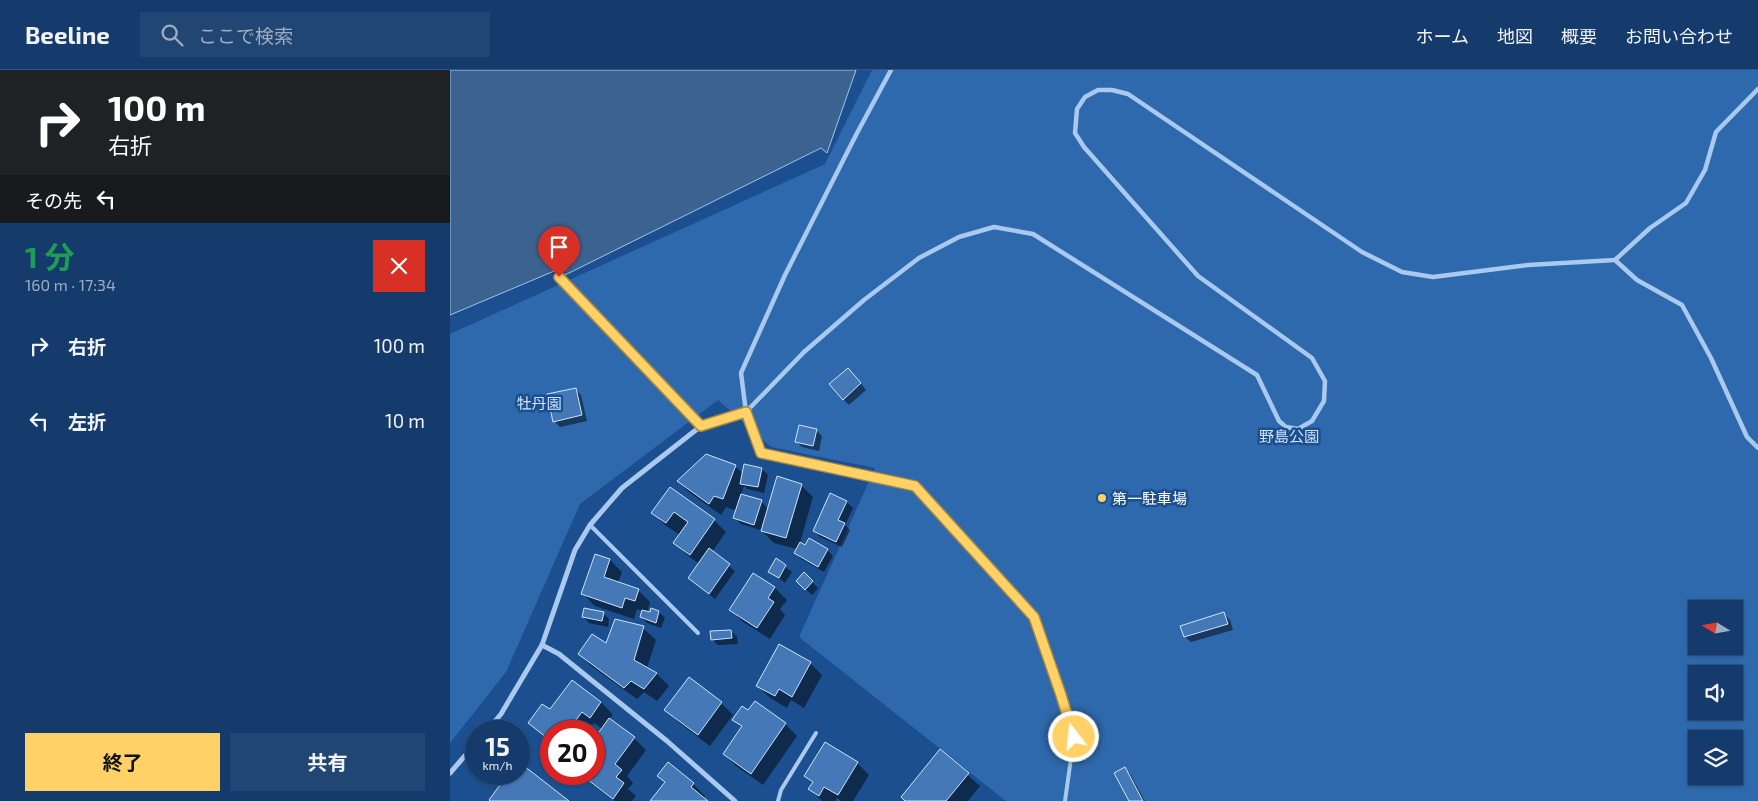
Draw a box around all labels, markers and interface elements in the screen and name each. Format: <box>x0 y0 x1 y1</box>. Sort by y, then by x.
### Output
search box <box>140 12 490 57</box>
text: Beeline <box>25 20 110 49</box>
icon: search <box>158 21 186 49</box>
text: ここで検索 <box>198 24 293 47</box>
text: ホーム <box>1416 25 1469 47</box>
text: 地図 <box>1497 25 1533 47</box>
text: 概要 <box>1561 25 1597 47</box>
text: お問い合わせ <box>1625 25 1733 47</box>
text: 100 m <box>108 86 206 128</box>
icon: right <box>25 90 90 155</box>
text: 右折 <box>108 132 152 158</box>
icon: left <box>92 185 120 213</box>
text: その先 <box>25 189 82 212</box>
pin <box>538 226 580 277</box>
icon: arrive <box>545 233 573 261</box>
text: 1 分 <box>25 238 74 274</box>
button: close <box>373 240 425 292</box>
text: 160 m · 17:34 <box>25 275 116 294</box>
icon: right <box>25 332 53 360</box>
text: 100 m <box>374 334 425 357</box>
text: 右折 <box>68 335 106 358</box>
park label: 牡丹園 <box>516 394 562 412</box>
icon: left <box>25 407 53 435</box>
text: 10 m <box>385 409 425 432</box>
text: 左折 <box>68 410 106 433</box>
park label: 野島公園 <box>1259 427 1319 445</box>
place label: 第一駐車場 <box>1112 489 1187 507</box>
marker: 第一駐車場 <box>1096 492 1108 504</box>
north arrow <box>1688 600 1742 655</box>
map controls <box>1688 600 1743 785</box>
button: sound <box>1688 665 1743 720</box>
position arrow <box>1047 710 1099 762</box>
speed limit sign: 20 <box>540 720 605 785</box>
button: layers <box>1688 730 1743 785</box>
text: 15 <box>485 731 510 761</box>
button: 終了 <box>25 733 220 791</box>
button: 共有 <box>230 733 425 791</box>
text: km/h <box>483 758 512 772</box>

